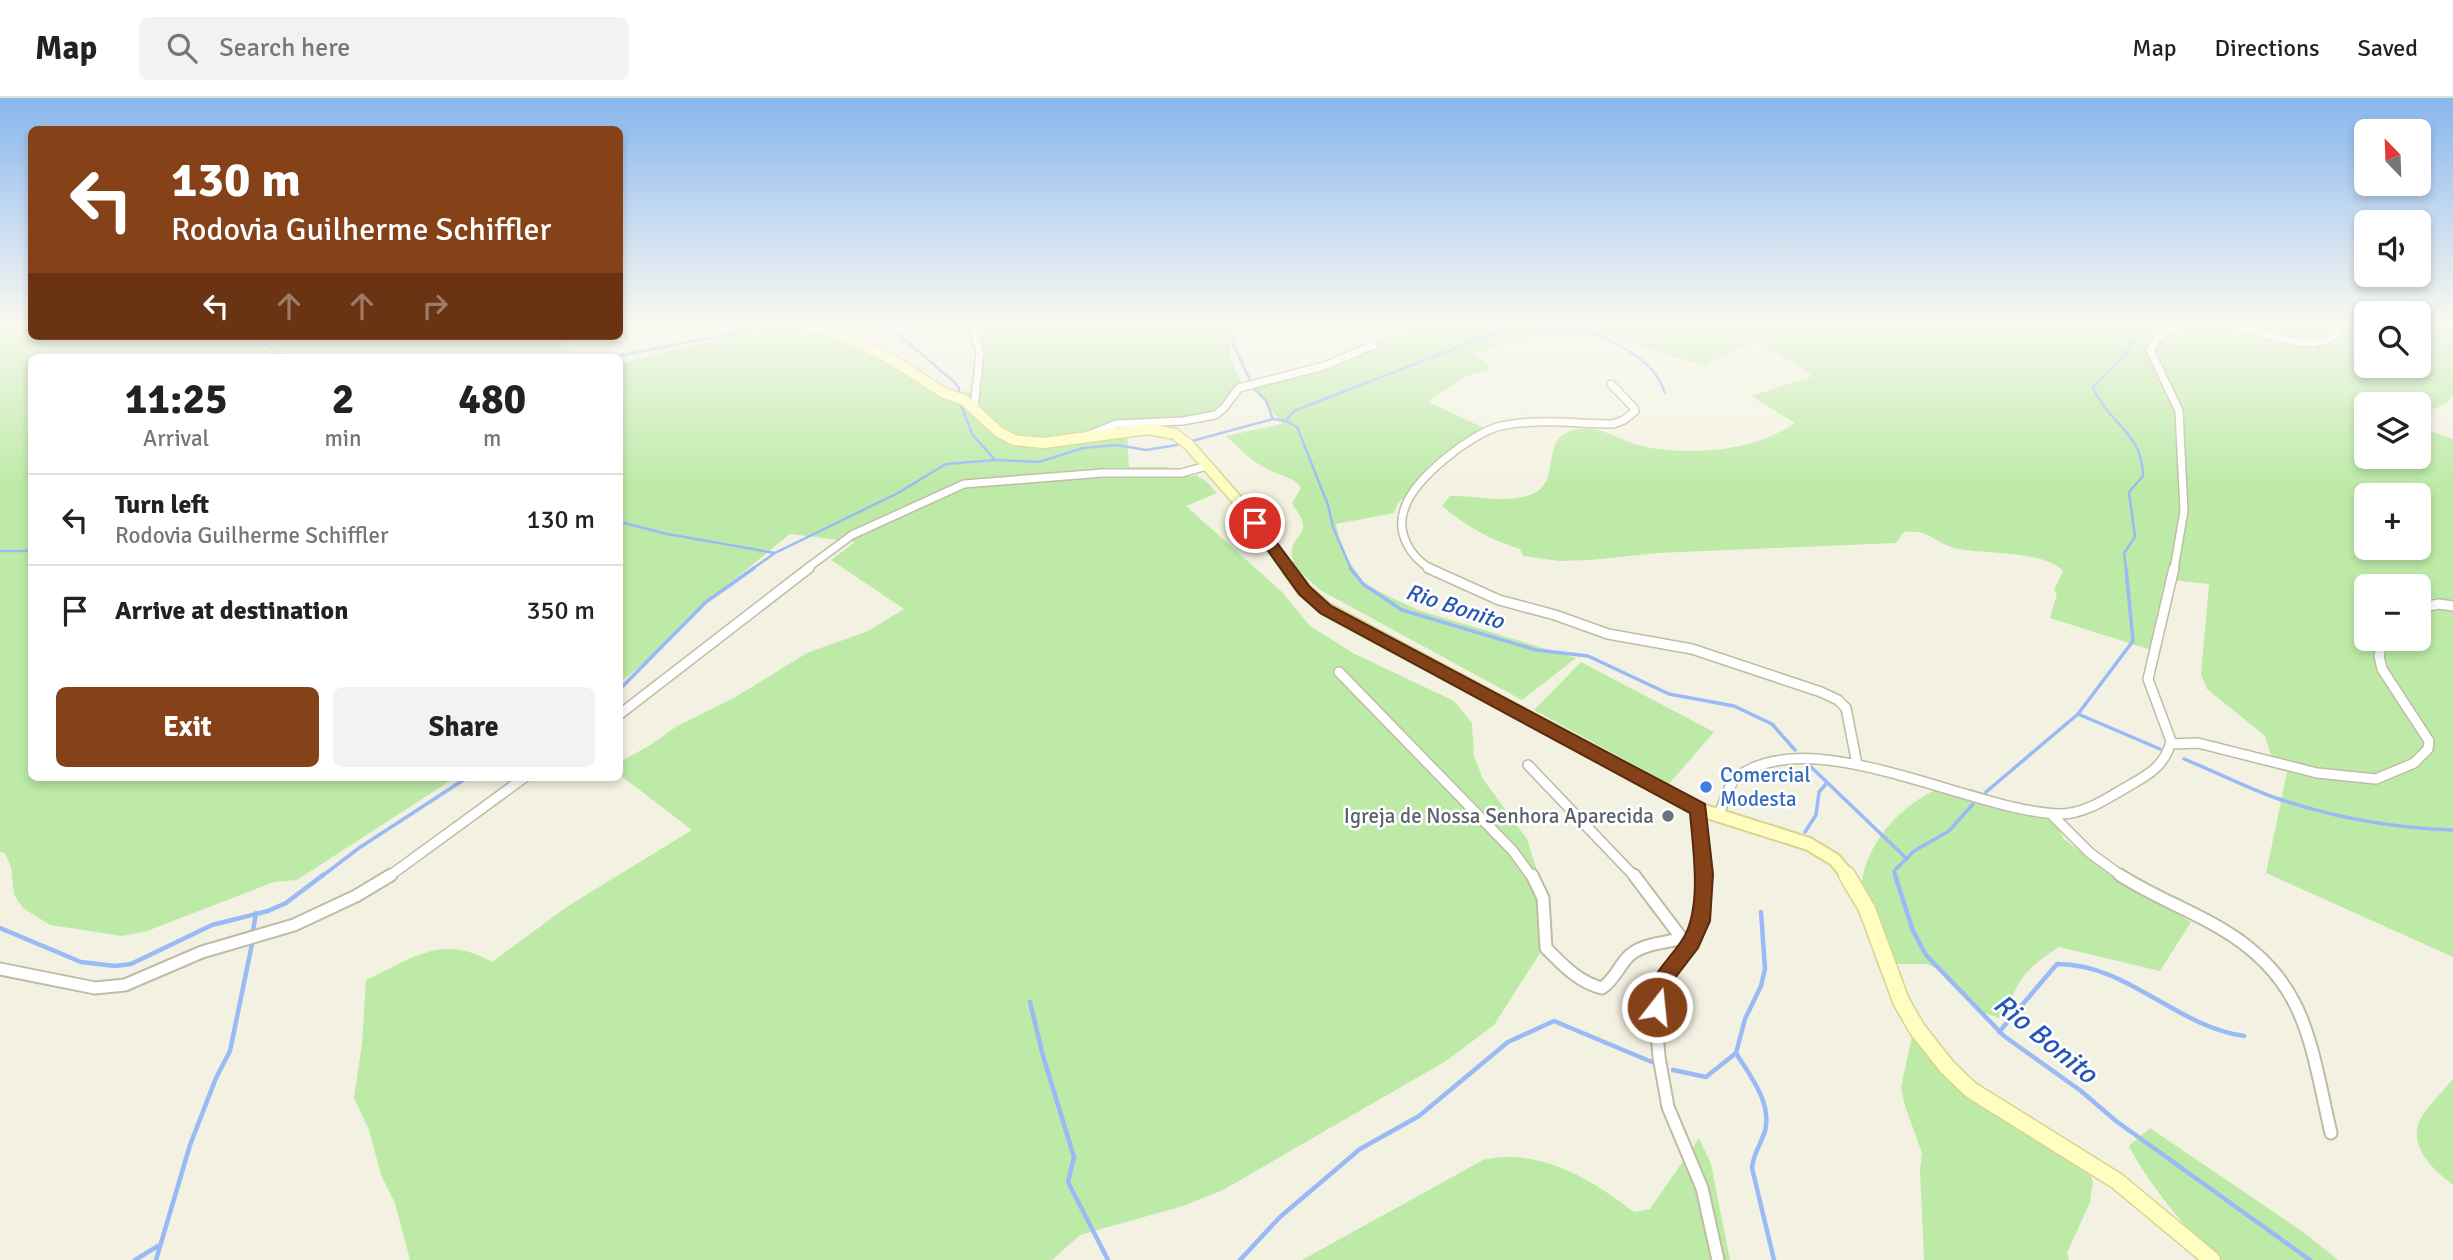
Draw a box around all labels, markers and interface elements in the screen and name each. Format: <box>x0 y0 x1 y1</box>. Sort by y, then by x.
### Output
search box <box>139 17 629 80</box>
text: Map <box>35 28 97 69</box>
icon: search <box>163 29 201 67</box>
text: Search here <box>219 32 350 64</box>
text: Map <box>2132 33 2177 63</box>
text: Directions <box>2215 33 2320 63</box>
text: Saved <box>2358 33 2418 63</box>
north arrow <box>2354 119 2431 196</box>
map controls <box>2354 119 2431 651</box>
text: 130 m <box>171 150 301 210</box>
icon: left <box>56 154 147 245</box>
text: Rodovia Guilherme Schiffler <box>171 210 551 249</box>
button: sound <box>2354 210 2431 287</box>
icon: left <box>197 287 235 325</box>
icon: ahead <box>270 287 308 325</box>
icon: ahead <box>343 287 381 325</box>
icon: right <box>416 287 454 325</box>
button: search <box>2354 301 2431 378</box>
text: 11:25 <box>125 374 228 425</box>
text: 2 <box>332 374 354 425</box>
text: 480 <box>458 374 526 425</box>
button: layers <box>2354 392 2431 469</box>
text: Arrival <box>143 424 209 453</box>
text: min <box>324 424 362 453</box>
text: m <box>483 424 501 453</box>
button: + <box>2354 483 2431 560</box>
text: Turn left <box>115 489 209 521</box>
pin <box>1225 493 1285 553</box>
icon: left <box>56 501 94 539</box>
text: 130 m <box>526 504 595 536</box>
icon: arrive <box>1236 504 1274 542</box>
text: Rodovia Guilherme Schiffler <box>115 521 388 550</box>
button: − <box>2354 574 2431 651</box>
water label: Rio Bonito <box>1402 577 1509 636</box>
icon: arrive <box>56 592 94 630</box>
text: Arrive at destination <box>115 595 348 627</box>
text: 350 m <box>526 595 595 627</box>
button: Exit <box>56 687 319 767</box>
button: Share <box>333 687 595 767</box>
place label: Comercial Modesta <box>1720 762 1811 812</box>
marker: Comercial Modesta <box>1698 779 1714 795</box>
place label: Igreja de Nossa Senhora Aparecida <box>1344 803 1654 829</box>
marker: Igreja de Nossa Senhora Aparecida <box>1660 808 1676 824</box>
position arrow <box>1620 970 1694 1044</box>
water label: Rio Bonito <box>1987 987 2105 1092</box>

